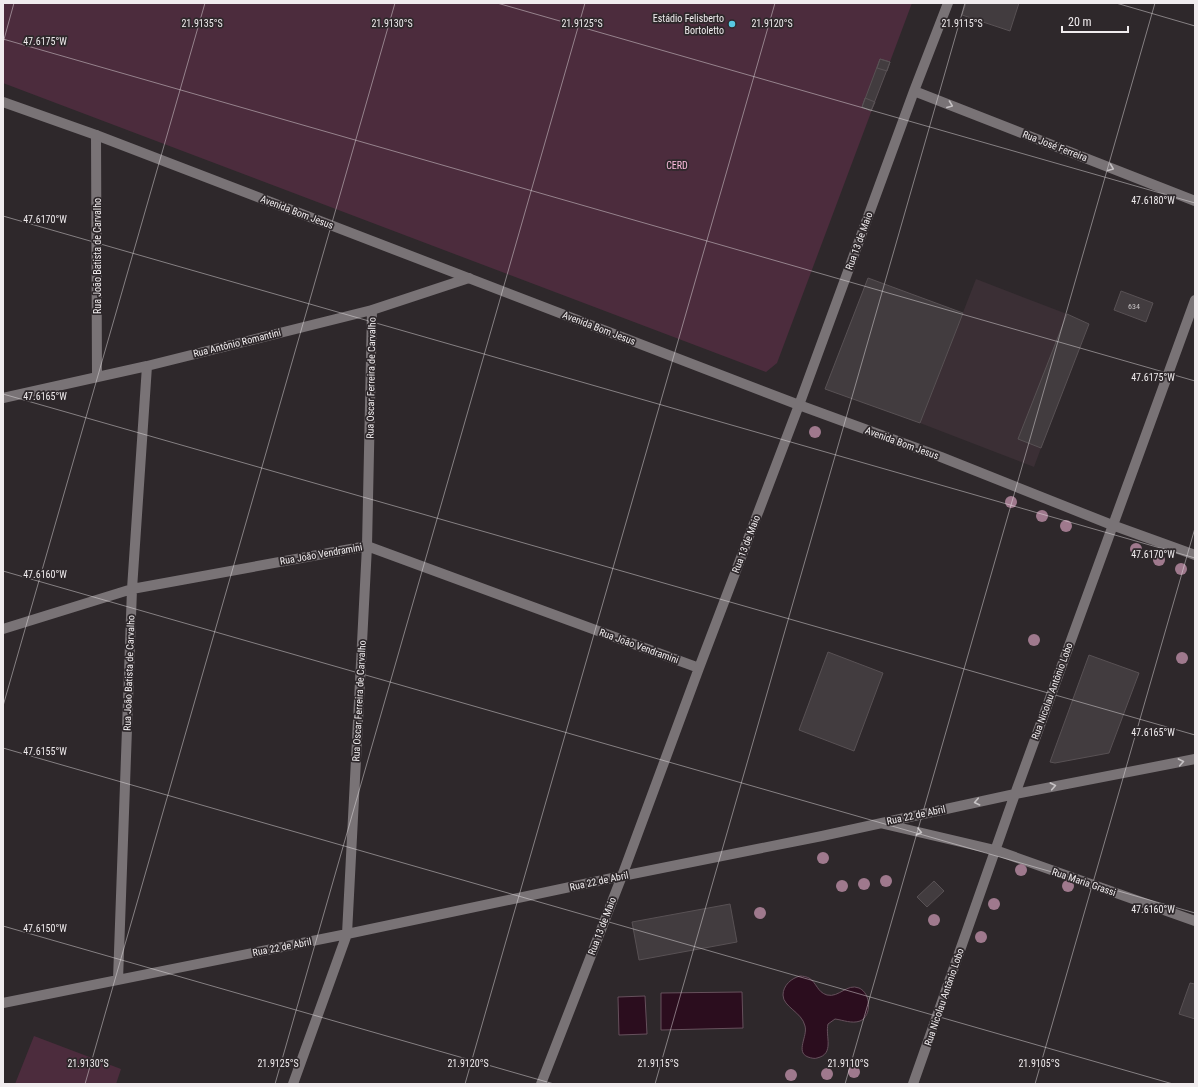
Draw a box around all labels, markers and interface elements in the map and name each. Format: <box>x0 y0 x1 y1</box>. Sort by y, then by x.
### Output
scale bar <box>1062 8 1128 34</box>
place label: Estádio Felisberto Bortoletto <box>653 13 724 36</box>
text: 20 m <box>1068 15 1092 29</box>
text: 21.9135°S <box>181 18 223 29</box>
text: 21.9130°S <box>371 18 413 29</box>
text: 21.9125°S <box>561 18 603 29</box>
text: 21.9120°S <box>751 18 793 29</box>
text: 21.9115°S <box>941 18 983 29</box>
marker: Estádio Felisberto Bortoletto <box>727 19 737 29</box>
text: 47.6175°W <box>23 36 67 47</box>
one-way arrow <box>947 100 954 108</box>
street label: Rua José Ferreira <box>1021 129 1089 164</box>
park label: CERD <box>666 160 688 171</box>
one-way arrow <box>1107 163 1114 171</box>
street label: Avenida Bom Jesus <box>259 193 336 231</box>
text: 47.6180°W <box>1131 195 1175 206</box>
street label: Rua João Batista de Carvalho <box>92 198 103 314</box>
street label: Rua 13 de Maio <box>843 210 875 272</box>
text: 47.6170°W <box>23 214 67 225</box>
house number: 634 <box>1128 302 1140 311</box>
street label: Avenida Bom Jesus <box>561 309 638 347</box>
street label: Rua Oscar Ferreira de Carvalho <box>364 317 378 439</box>
street label: Rua Antônio Romantini <box>192 327 282 359</box>
text: 47.6175°W <box>1131 372 1175 383</box>
text: 47.6165°W <box>23 391 67 402</box>
street label: Avenida Bom Jesus <box>864 425 941 462</box>
street label: Rua 13 de Maio <box>730 514 762 574</box>
street label: Rua João Vendramini <box>279 541 363 567</box>
text: 47.6170°W <box>1131 549 1175 560</box>
text: 47.6160°W <box>23 569 67 580</box>
street label: Rua João Batista de Carvalho <box>121 615 137 731</box>
street label: Rua João Vendramini <box>598 627 680 665</box>
street label: Rua Oscar Ferreira de Carvalho <box>350 640 368 762</box>
street label: Rua Nicolau Antônio Lobo <box>1029 641 1075 741</box>
text: 47.6165°W <box>1131 727 1175 738</box>
text: 47.6155°W <box>23 746 67 757</box>
one-way arrow <box>1178 758 1184 767</box>
one-way arrow <box>1050 783 1056 791</box>
one-way arrow <box>974 797 980 806</box>
street label: Rua 22 de Abril <box>886 803 946 827</box>
one-way arrow <box>915 827 922 836</box>
street label: Rua Maria Grassi <box>1051 866 1117 898</box>
street label: Rua 22 de Abril <box>569 869 629 893</box>
street label: Rua 13 de Maio <box>586 896 618 956</box>
text: 47.6160°W <box>1131 904 1175 915</box>
text: 47.6150°W <box>23 923 67 934</box>
street label: Rua 22 de Abril <box>252 936 312 958</box>
street label: Rua Nicolau Antônio Lobo <box>922 947 966 1047</box>
text: 21.9130°S <box>67 1058 109 1069</box>
text: 21.9125°S <box>257 1058 299 1069</box>
text: 21.9120°S <box>447 1058 489 1069</box>
text: 21.9115°S <box>637 1058 679 1069</box>
text: 21.9110°S <box>827 1058 869 1069</box>
text: 21.9105°S <box>1018 1058 1060 1069</box>

